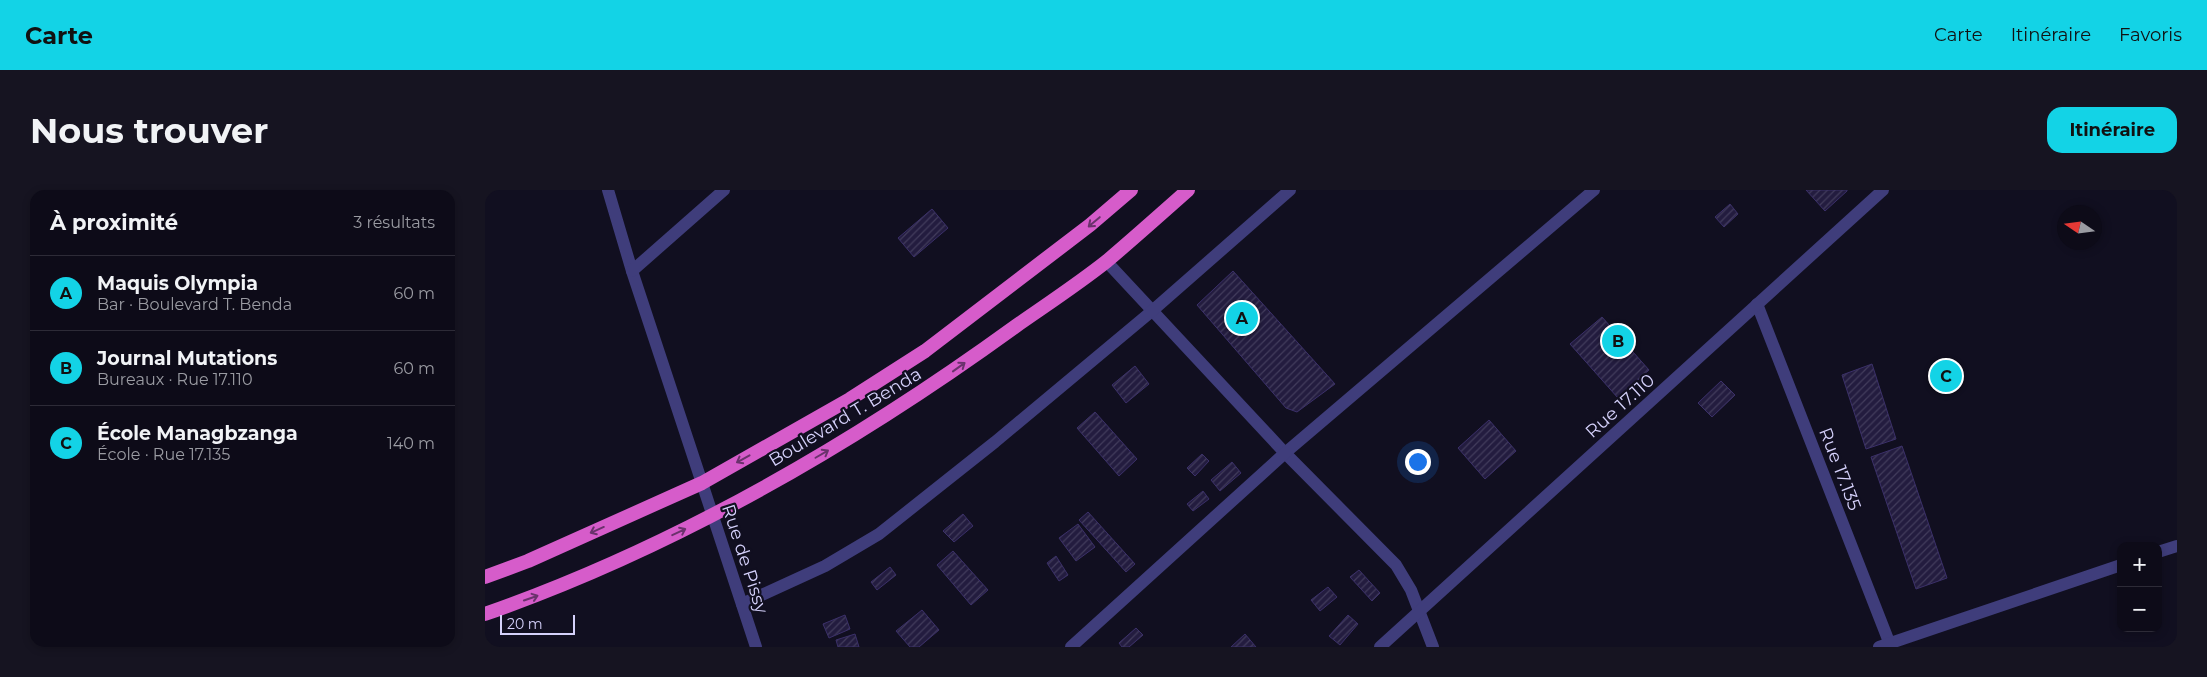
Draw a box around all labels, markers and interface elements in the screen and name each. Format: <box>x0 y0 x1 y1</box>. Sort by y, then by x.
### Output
text: Carte <box>25 21 93 50</box>
text: Carte <box>1934 24 1983 46</box>
text: Itinéraire <box>2011 24 2091 46</box>
text: Favoris <box>2119 24 2182 46</box>
button: Itinéraire <box>2047 107 2177 153</box>
text: Nous trouver <box>30 109 268 152</box>
north arrow <box>2057 205 2102 250</box>
text: À proximité <box>50 210 178 235</box>
text: 3 résultats <box>353 213 435 232</box>
one-way arrow <box>1088 216 1101 227</box>
text: Maquis Olympia <box>97 272 258 295</box>
text: A <box>60 284 72 303</box>
text: 60 m <box>393 284 435 303</box>
text: Bar · Boulevard T. Benda <box>97 295 292 314</box>
pin: A <box>1226 299 1258 337</box>
pin: B <box>1602 322 1634 360</box>
text: Journal Mutations <box>97 347 277 370</box>
pin: C <box>1930 357 1962 395</box>
text: B <box>60 359 72 378</box>
text: 60 m <box>393 359 435 378</box>
one-way arrow <box>952 362 965 373</box>
street label: Boulevard T. Benda <box>765 363 925 471</box>
street label: Rue 17.110 <box>1581 369 1659 443</box>
text: Bureaux · Rue 17.110 <box>97 370 252 389</box>
text: École Managbzanga <box>97 422 298 445</box>
street label: Rue 17.135 <box>1814 424 1866 514</box>
text: C <box>60 434 72 453</box>
text: 140 m <box>387 434 435 453</box>
text: École · Rue 17.135 <box>97 445 230 464</box>
one-way arrow <box>814 449 829 459</box>
your location <box>1405 449 1431 475</box>
one-way arrow <box>736 455 750 465</box>
street label: Rue de Pissy <box>717 502 773 617</box>
one-way arrow <box>589 525 604 535</box>
one-way arrow <box>671 526 686 536</box>
map controls <box>2117 542 2162 632</box>
button: + <box>2117 542 2162 587</box>
button: − <box>2117 587 2162 632</box>
one-way arrow <box>523 593 538 602</box>
scale bar <box>500 612 575 635</box>
text: 20 m <box>507 615 543 633</box>

